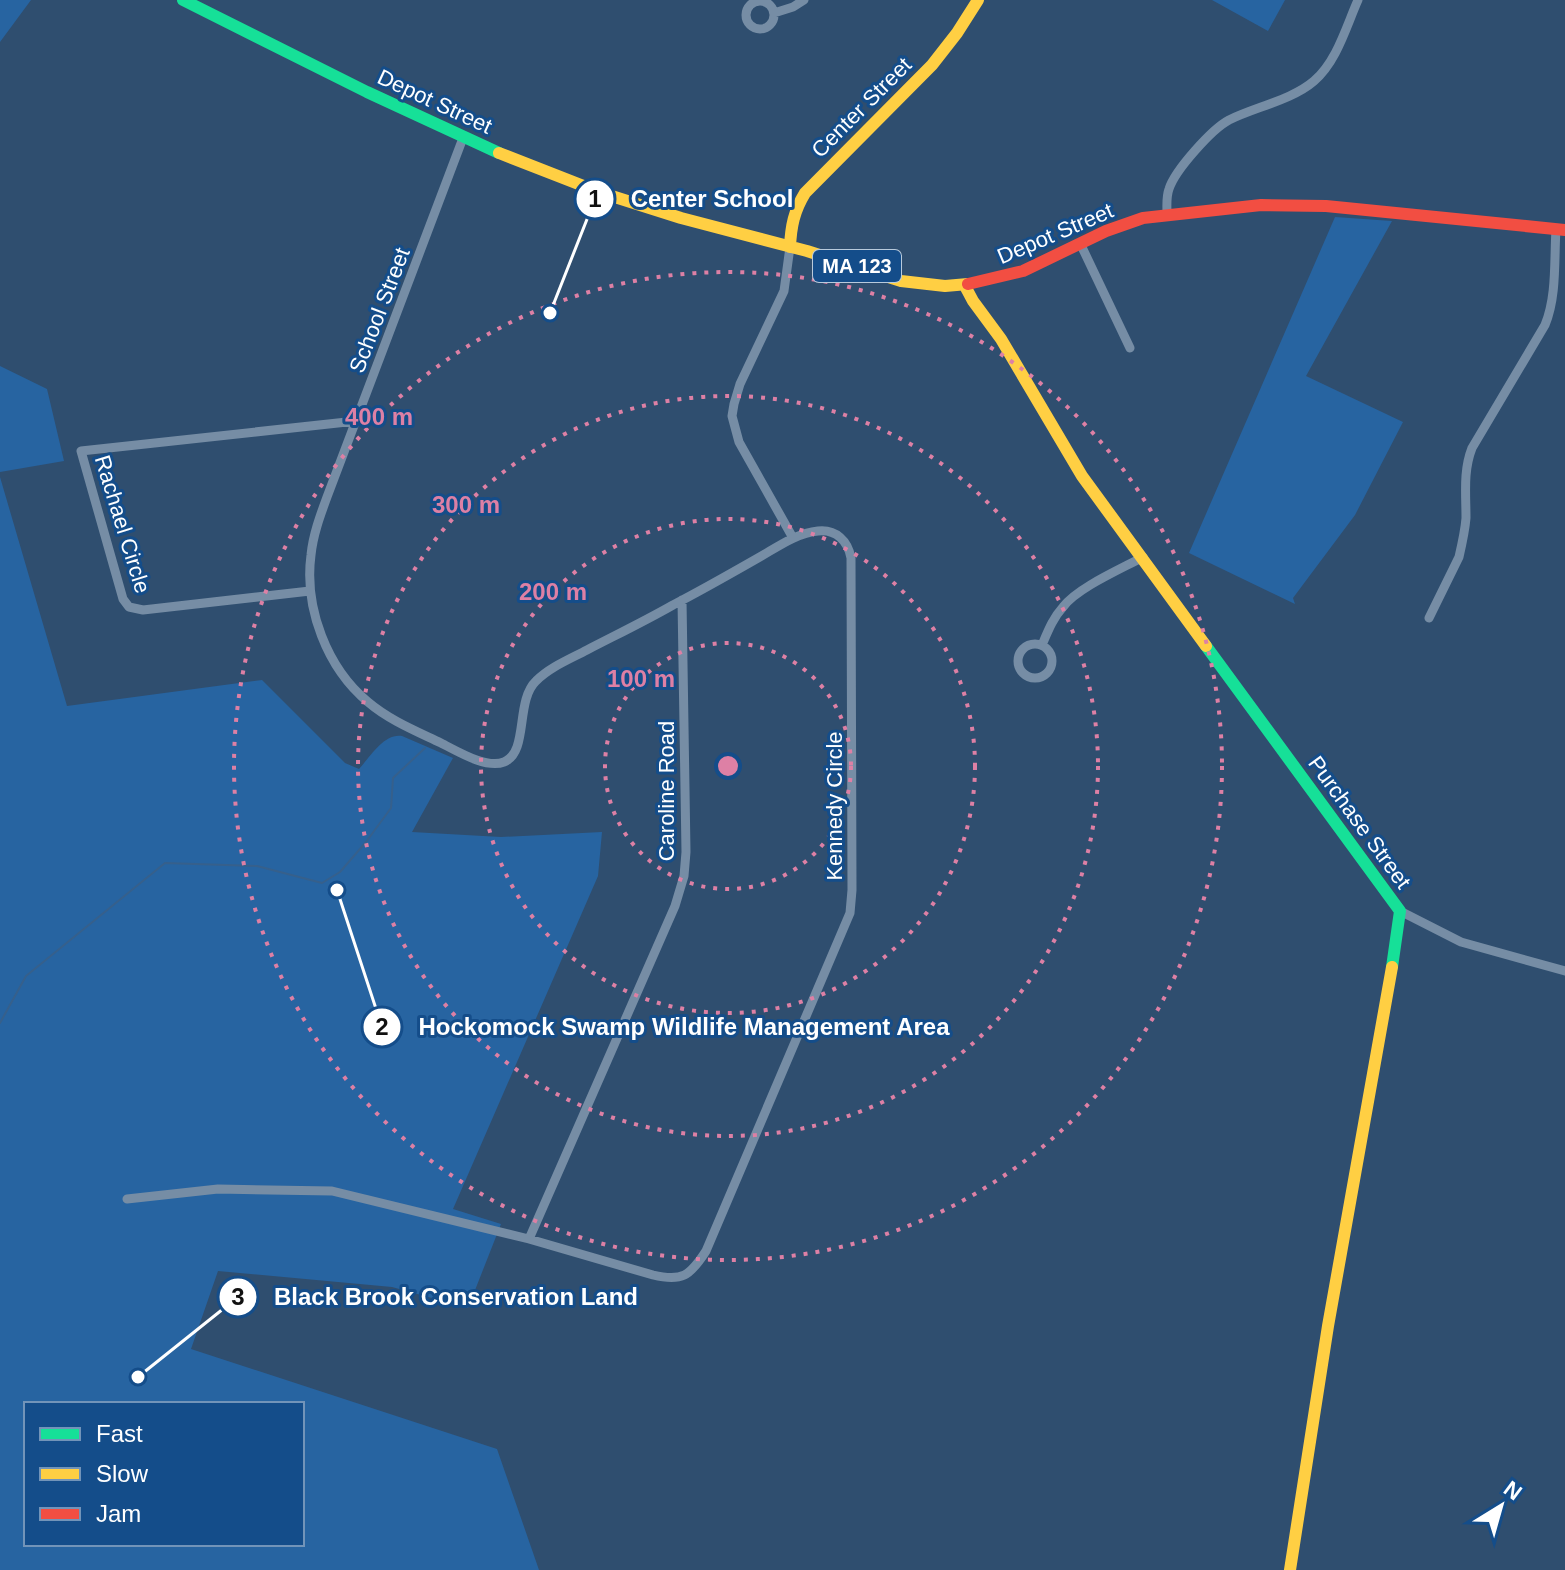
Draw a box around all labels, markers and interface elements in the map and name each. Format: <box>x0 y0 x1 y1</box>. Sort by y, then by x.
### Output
street label: Center Street <box>806 52 916 162</box>
street label: Depot Street <box>374 64 496 139</box>
callout: Center School <box>575 175 810 223</box>
text: 1 <box>588 185 602 212</box>
text: Center School <box>631 185 793 212</box>
street label: Depot Street <box>993 198 1117 269</box>
street label: School Street <box>344 244 415 376</box>
road number: MA 123 <box>813 250 901 282</box>
text: 400 m <box>345 403 413 430</box>
street label: Rachael Circle <box>90 452 155 596</box>
text: 300 m <box>432 491 500 518</box>
text: 200 m <box>519 578 587 605</box>
text: 100 m <box>607 665 675 692</box>
street label: Caroline Road <box>654 721 679 861</box>
street label: Kennedy Circle <box>822 731 847 881</box>
street label: Purchase Street <box>1303 751 1416 893</box>
centre of rings <box>714 752 742 780</box>
callout: Hockomock Swamp Wildlife Management Area <box>362 1003 966 1051</box>
text: 2 <box>375 1013 389 1040</box>
text: Hockomock Swamp Wildlife Management Area <box>418 1013 950 1040</box>
callout: Black Brook Conservation Land <box>218 1273 654 1321</box>
text: 3 <box>231 1283 245 1310</box>
text: Black Brook Conservation Land <box>274 1283 638 1310</box>
legend <box>24 1402 304 1546</box>
text: Fast <box>96 1420 143 1447</box>
text: Slow <box>96 1460 149 1487</box>
north arrow <box>1461 1466 1541 1546</box>
text: N <box>1499 1476 1527 1505</box>
text: Jam <box>96 1500 141 1527</box>

